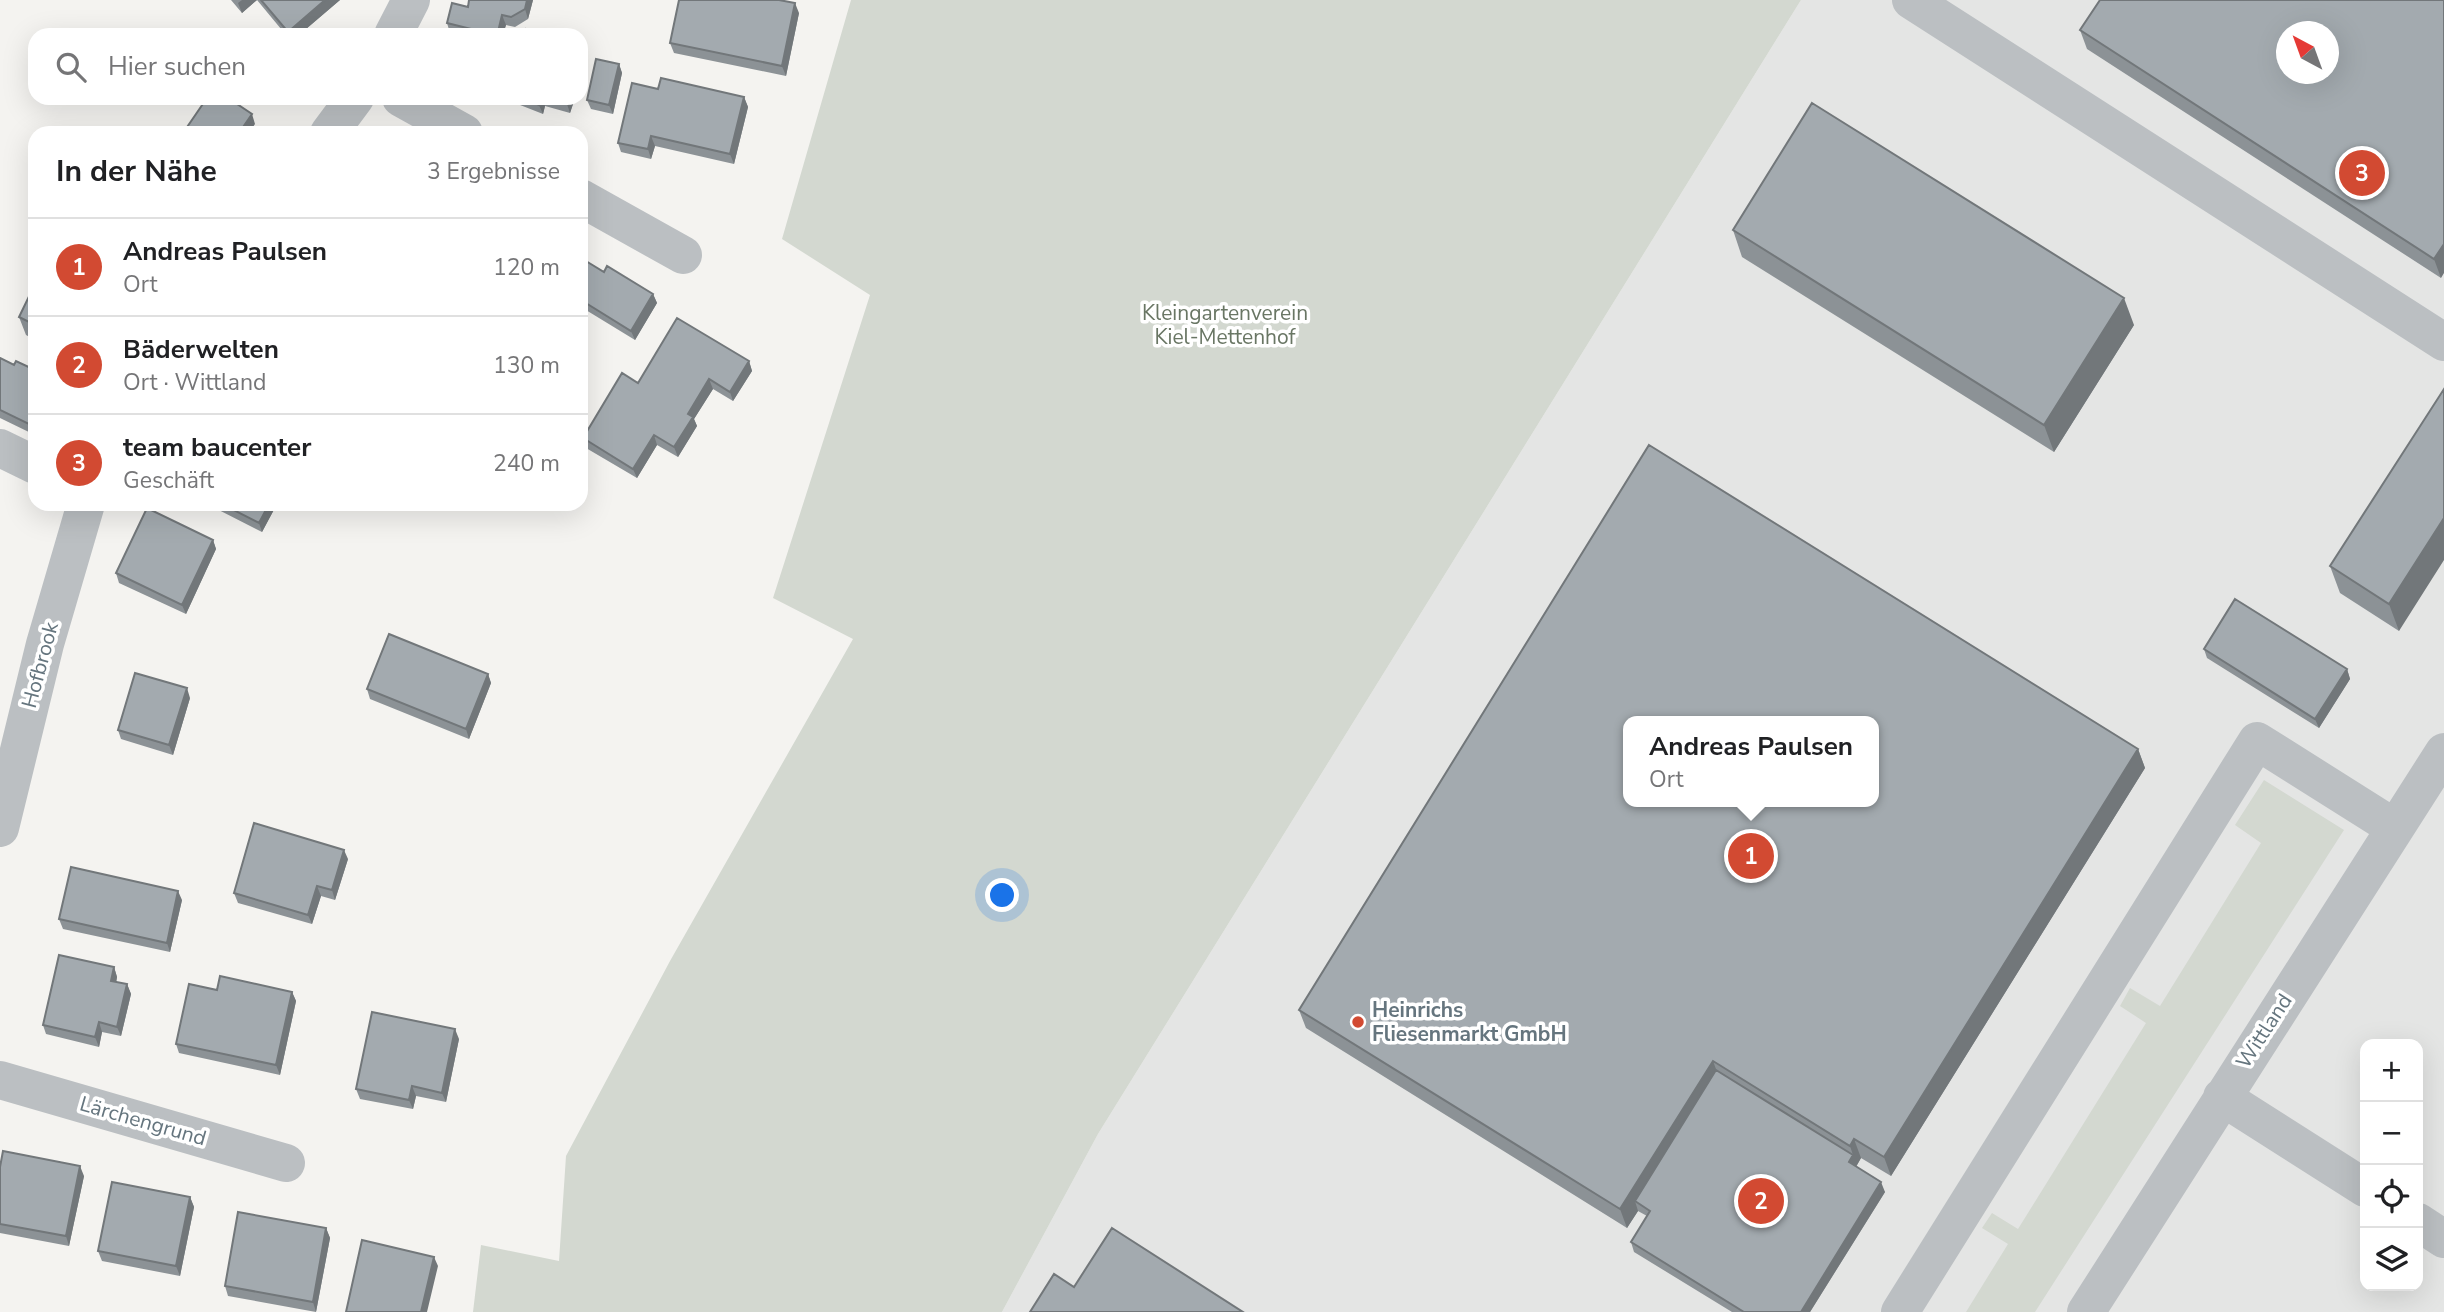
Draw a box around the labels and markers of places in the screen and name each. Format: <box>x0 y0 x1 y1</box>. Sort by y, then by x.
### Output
pin: 3 <box>2339 147 2385 199</box>
pin: 1 <box>1728 830 1774 882</box>
place label: Heinrichs Fliesenmarkt GmbH <box>1372 996 1567 1048</box>
marker: Heinrichs Fliesenmarkt GmbH <box>1350 1014 1366 1030</box>
pin: 2 <box>1738 1175 1784 1227</box>

